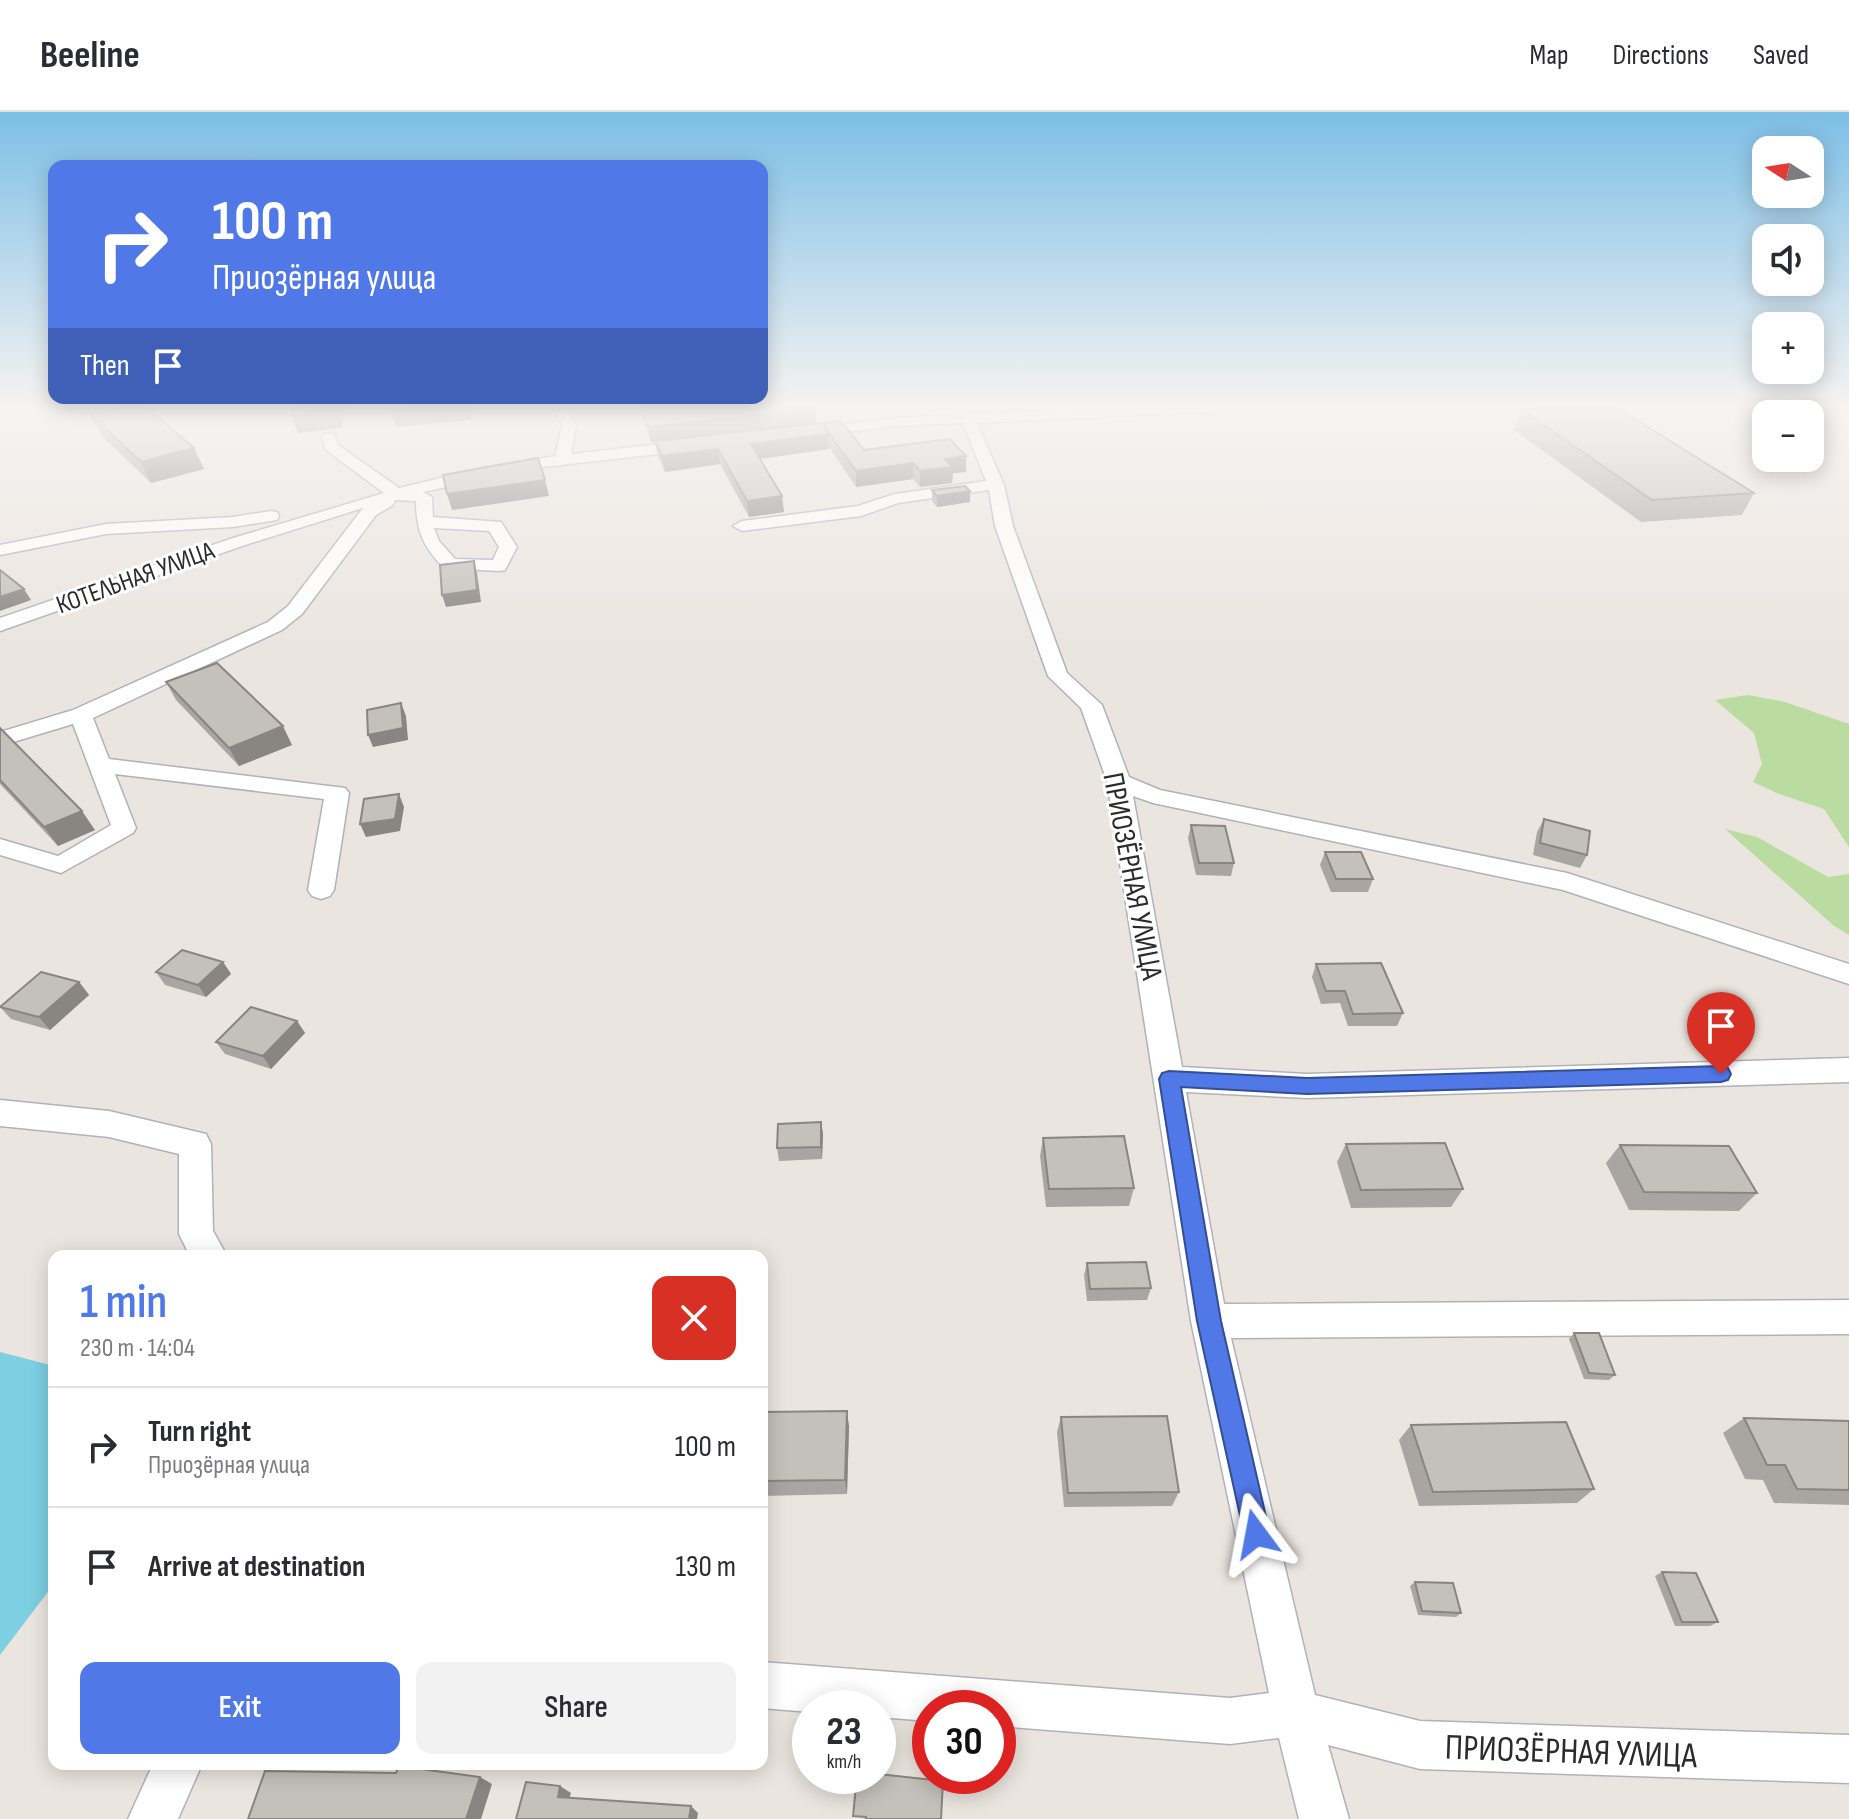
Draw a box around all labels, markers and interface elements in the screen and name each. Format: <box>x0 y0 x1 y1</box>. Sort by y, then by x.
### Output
text: Beeline <box>40 33 140 78</box>
text: Map <box>1530 39 1569 72</box>
text: Directions <box>1613 39 1709 72</box>
text: Saved <box>1753 39 1809 72</box>
north arrow <box>1752 136 1824 208</box>
map controls <box>1752 136 1824 472</box>
text: 100 m <box>212 189 333 256</box>
icon: right <box>80 192 184 296</box>
button: sound <box>1752 224 1824 296</box>
text: Приозёрная улица <box>212 257 436 300</box>
button: + <box>1752 312 1824 384</box>
icon: arrive <box>146 344 190 388</box>
text: Then <box>80 348 130 384</box>
button: − <box>1752 400 1824 472</box>
street label: КОТЕЛЬНАЯ УЛИЦА <box>52 535 220 621</box>
street label: ПРИОЗЁРНАЯ УЛИЦА <box>1094 770 1170 983</box>
pin <box>1687 992 1755 1074</box>
icon: arrive <box>1699 1004 1743 1048</box>
text: 1 min <box>80 1274 167 1331</box>
button: close <box>652 1276 736 1360</box>
text: 230 m · 14:04 <box>80 1333 195 1364</box>
text: Turn right <box>148 1414 251 1450</box>
icon: right <box>80 1425 124 1469</box>
text: 100 m <box>675 1429 736 1465</box>
text: Приозёрная улица <box>148 1450 310 1481</box>
position arrow <box>1214 1492 1298 1576</box>
icon: arrive <box>80 1545 124 1589</box>
text: Arrive at destination <box>148 1549 365 1585</box>
text: 130 m <box>676 1549 736 1585</box>
button: Exit <box>80 1662 400 1754</box>
button: Share <box>416 1662 736 1754</box>
speed limit sign: 30 <box>912 1690 1016 1794</box>
text: 23 <box>826 1708 862 1756</box>
street label: ПРИОЗЁРНАЯ УЛИЦА <box>1444 1727 1698 1778</box>
text: km/h <box>827 1750 861 1774</box>

